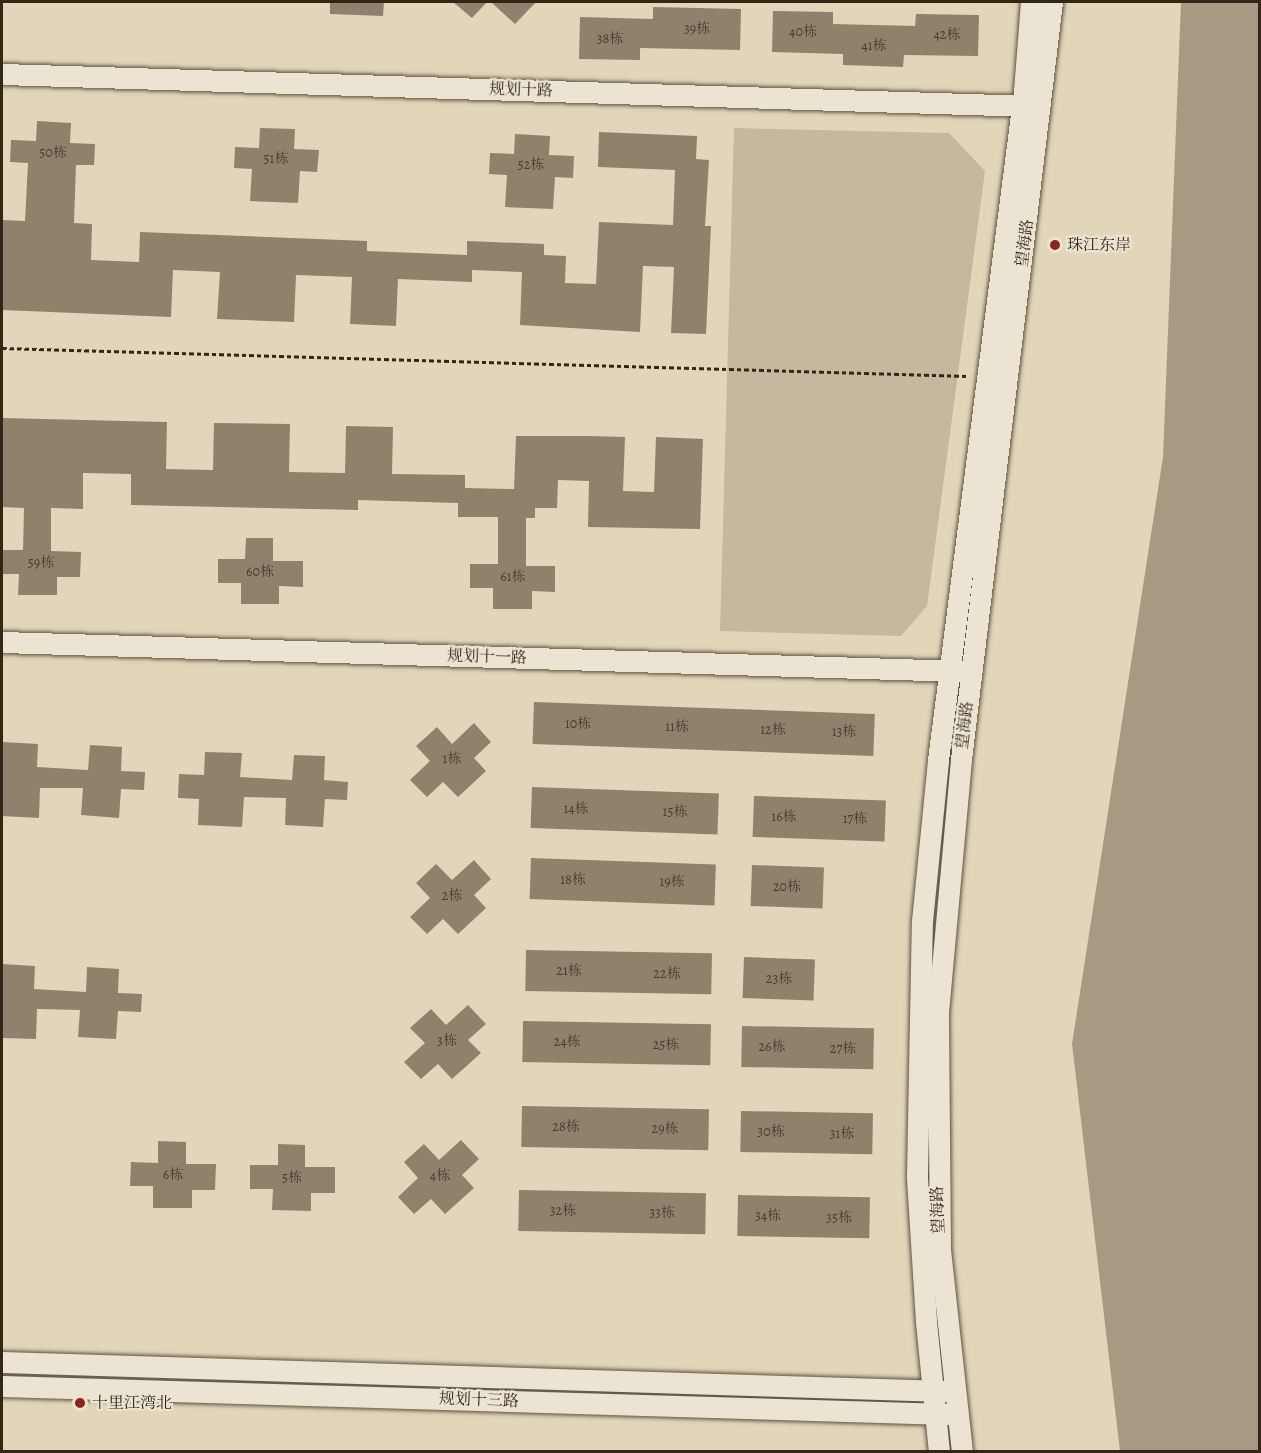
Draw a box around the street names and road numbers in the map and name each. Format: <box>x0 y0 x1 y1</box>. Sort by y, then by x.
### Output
street label: 规划十路 <box>489 79 553 101</box>
street label: 望海路 <box>1013 218 1037 268</box>
street label: 规划十一路 <box>447 646 527 668</box>
street label: 望海路 <box>953 700 977 750</box>
street label: 望海路 <box>928 1186 948 1234</box>
street label: 规划十三路 <box>439 1389 519 1411</box>

